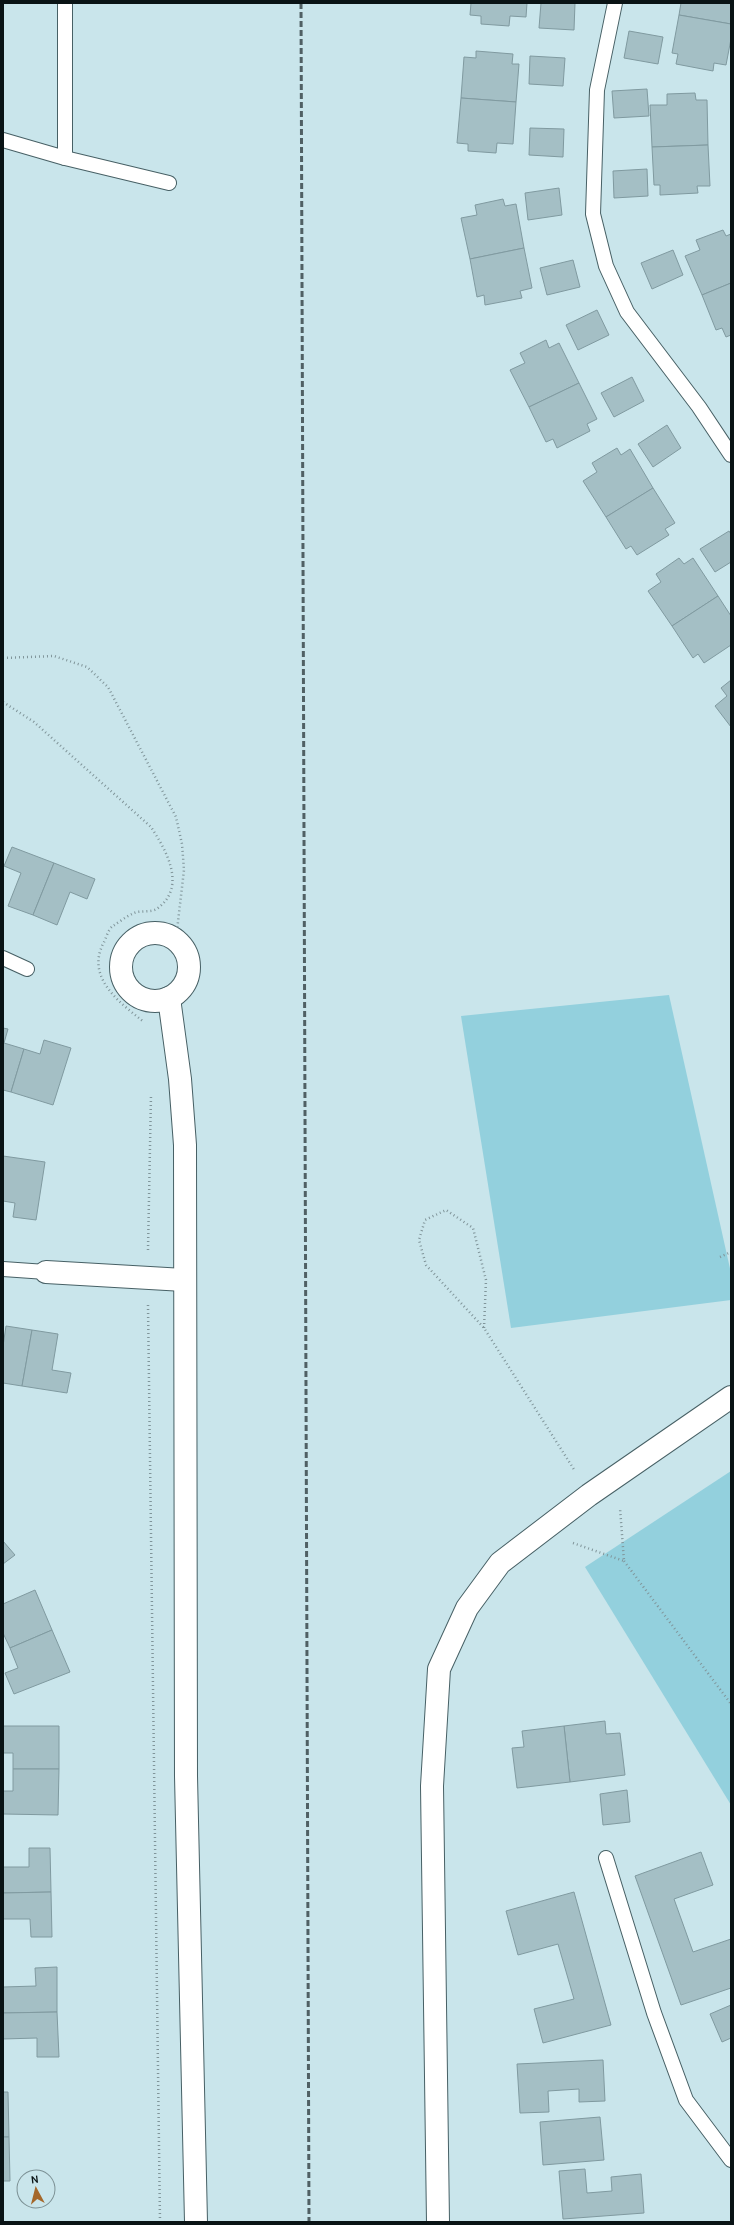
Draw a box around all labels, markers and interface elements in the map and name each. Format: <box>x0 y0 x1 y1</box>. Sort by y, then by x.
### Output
north arrow <box>16 2169 56 2209</box>
text: N <box>30 2173 40 2187</box>

